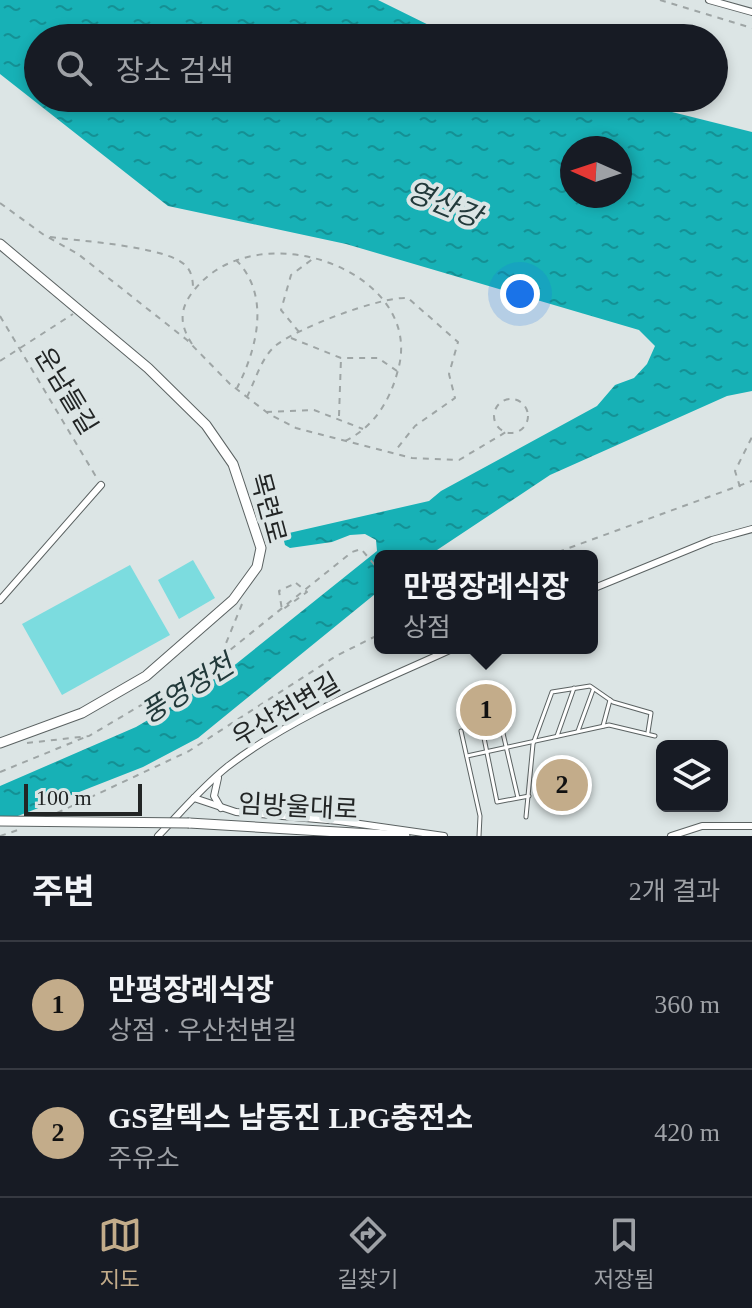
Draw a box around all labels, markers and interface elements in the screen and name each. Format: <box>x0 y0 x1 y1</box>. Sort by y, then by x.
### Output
search box <box>24 24 728 112</box>
icon: search <box>52 46 96 90</box>
text: 장소 검색 <box>116 54 234 87</box>
north arrow <box>560 136 632 208</box>
water label: 영산강 <box>402 175 489 234</box>
your location <box>500 274 540 314</box>
street label: 운남들길 <box>29 343 103 439</box>
street label: 목련로 <box>245 470 291 546</box>
popup <box>374 550 598 654</box>
text: 만평장례식장 <box>403 570 569 603</box>
text: 상점 <box>403 613 451 642</box>
water label: 풍영정천 <box>135 647 242 729</box>
street label: 우산천변길 <box>227 668 345 752</box>
pin: 1 <box>460 680 512 740</box>
map controls <box>656 740 728 812</box>
button: layers <box>656 740 728 812</box>
pin: 2 <box>536 755 588 815</box>
scale bar <box>24 780 142 816</box>
text: 100 m <box>36 785 92 810</box>
street label: 임방울대로 <box>238 789 358 825</box>
text: 주변 <box>32 873 95 910</box>
text: 2개 결과 <box>629 877 720 906</box>
text: 만평장례식장 <box>108 973 274 1006</box>
text: 1 <box>52 990 65 1019</box>
text: 360 m <box>654 990 720 1019</box>
text: 상점 · 우산천변길 <box>108 1016 297 1045</box>
text: GS칼텍스 남동진 LPG충전소 <box>108 1101 473 1134</box>
text: 2 <box>52 1118 65 1147</box>
text: 420 m <box>654 1118 720 1147</box>
text: 주유소 <box>108 1144 180 1173</box>
tab: 지도 <box>98 1213 142 1293</box>
tab: 길찾기 <box>337 1213 398 1293</box>
tab: 저장됨 <box>593 1213 654 1293</box>

